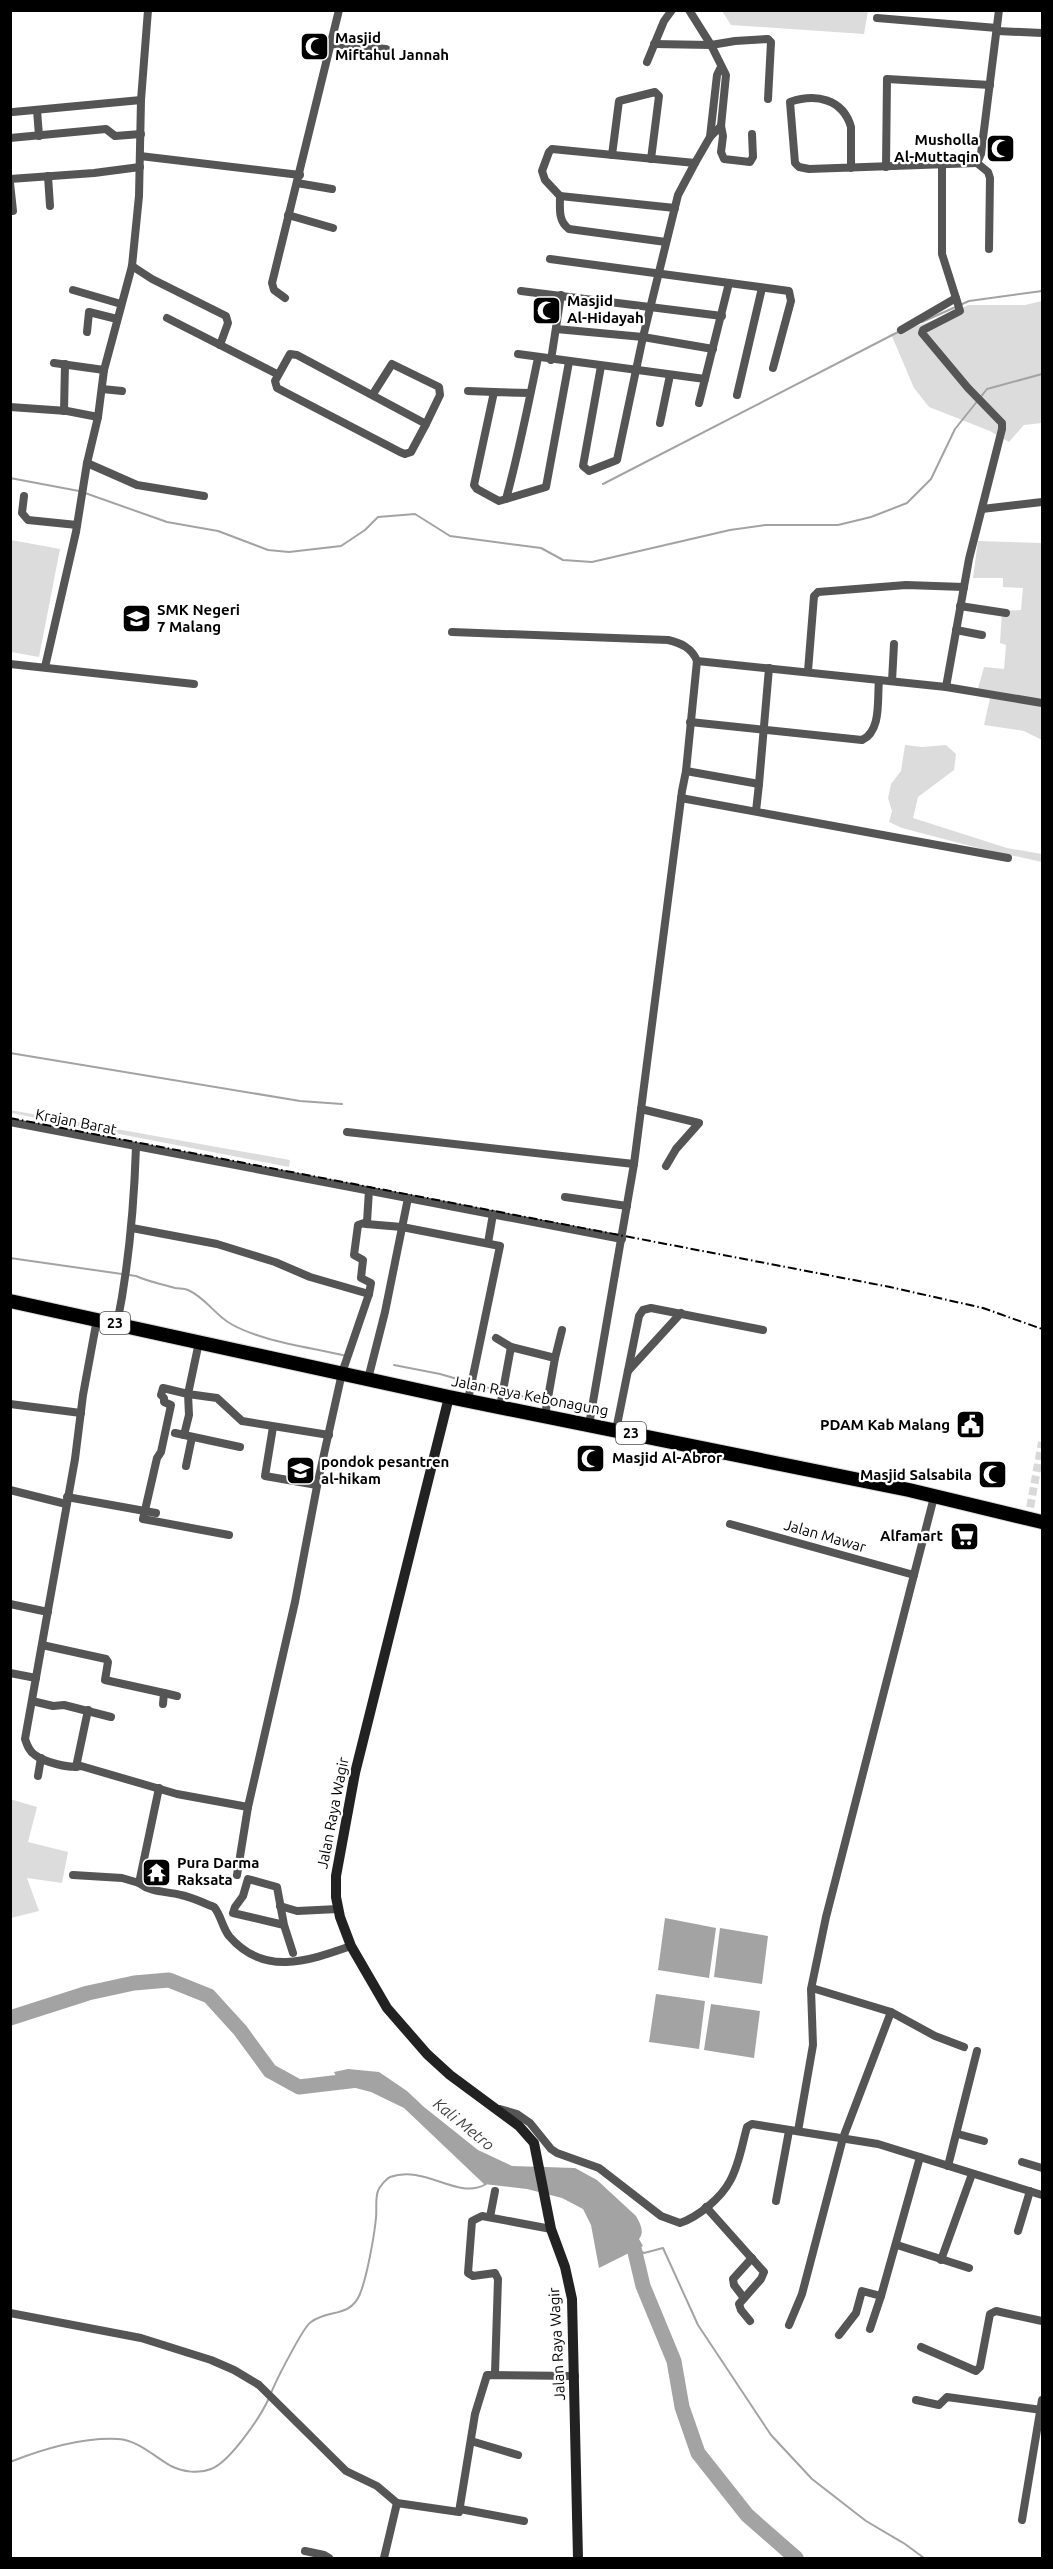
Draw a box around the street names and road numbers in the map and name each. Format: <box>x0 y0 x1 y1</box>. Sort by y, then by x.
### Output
street label: Krajan Barat <box>34 1105 118 1138</box>
road number: 23 <box>100 1312 130 1334</box>
street label: Jalan Raya Kebonagung <box>450 1372 610 1419</box>
road number: 23 <box>616 1422 646 1444</box>
street label: Jalan Mawar <box>782 1516 868 1555</box>
street label: Jalan Raya Wagir <box>313 1755 352 1870</box>
street label: Jalan Raya Wagir <box>545 2287 568 2401</box>

